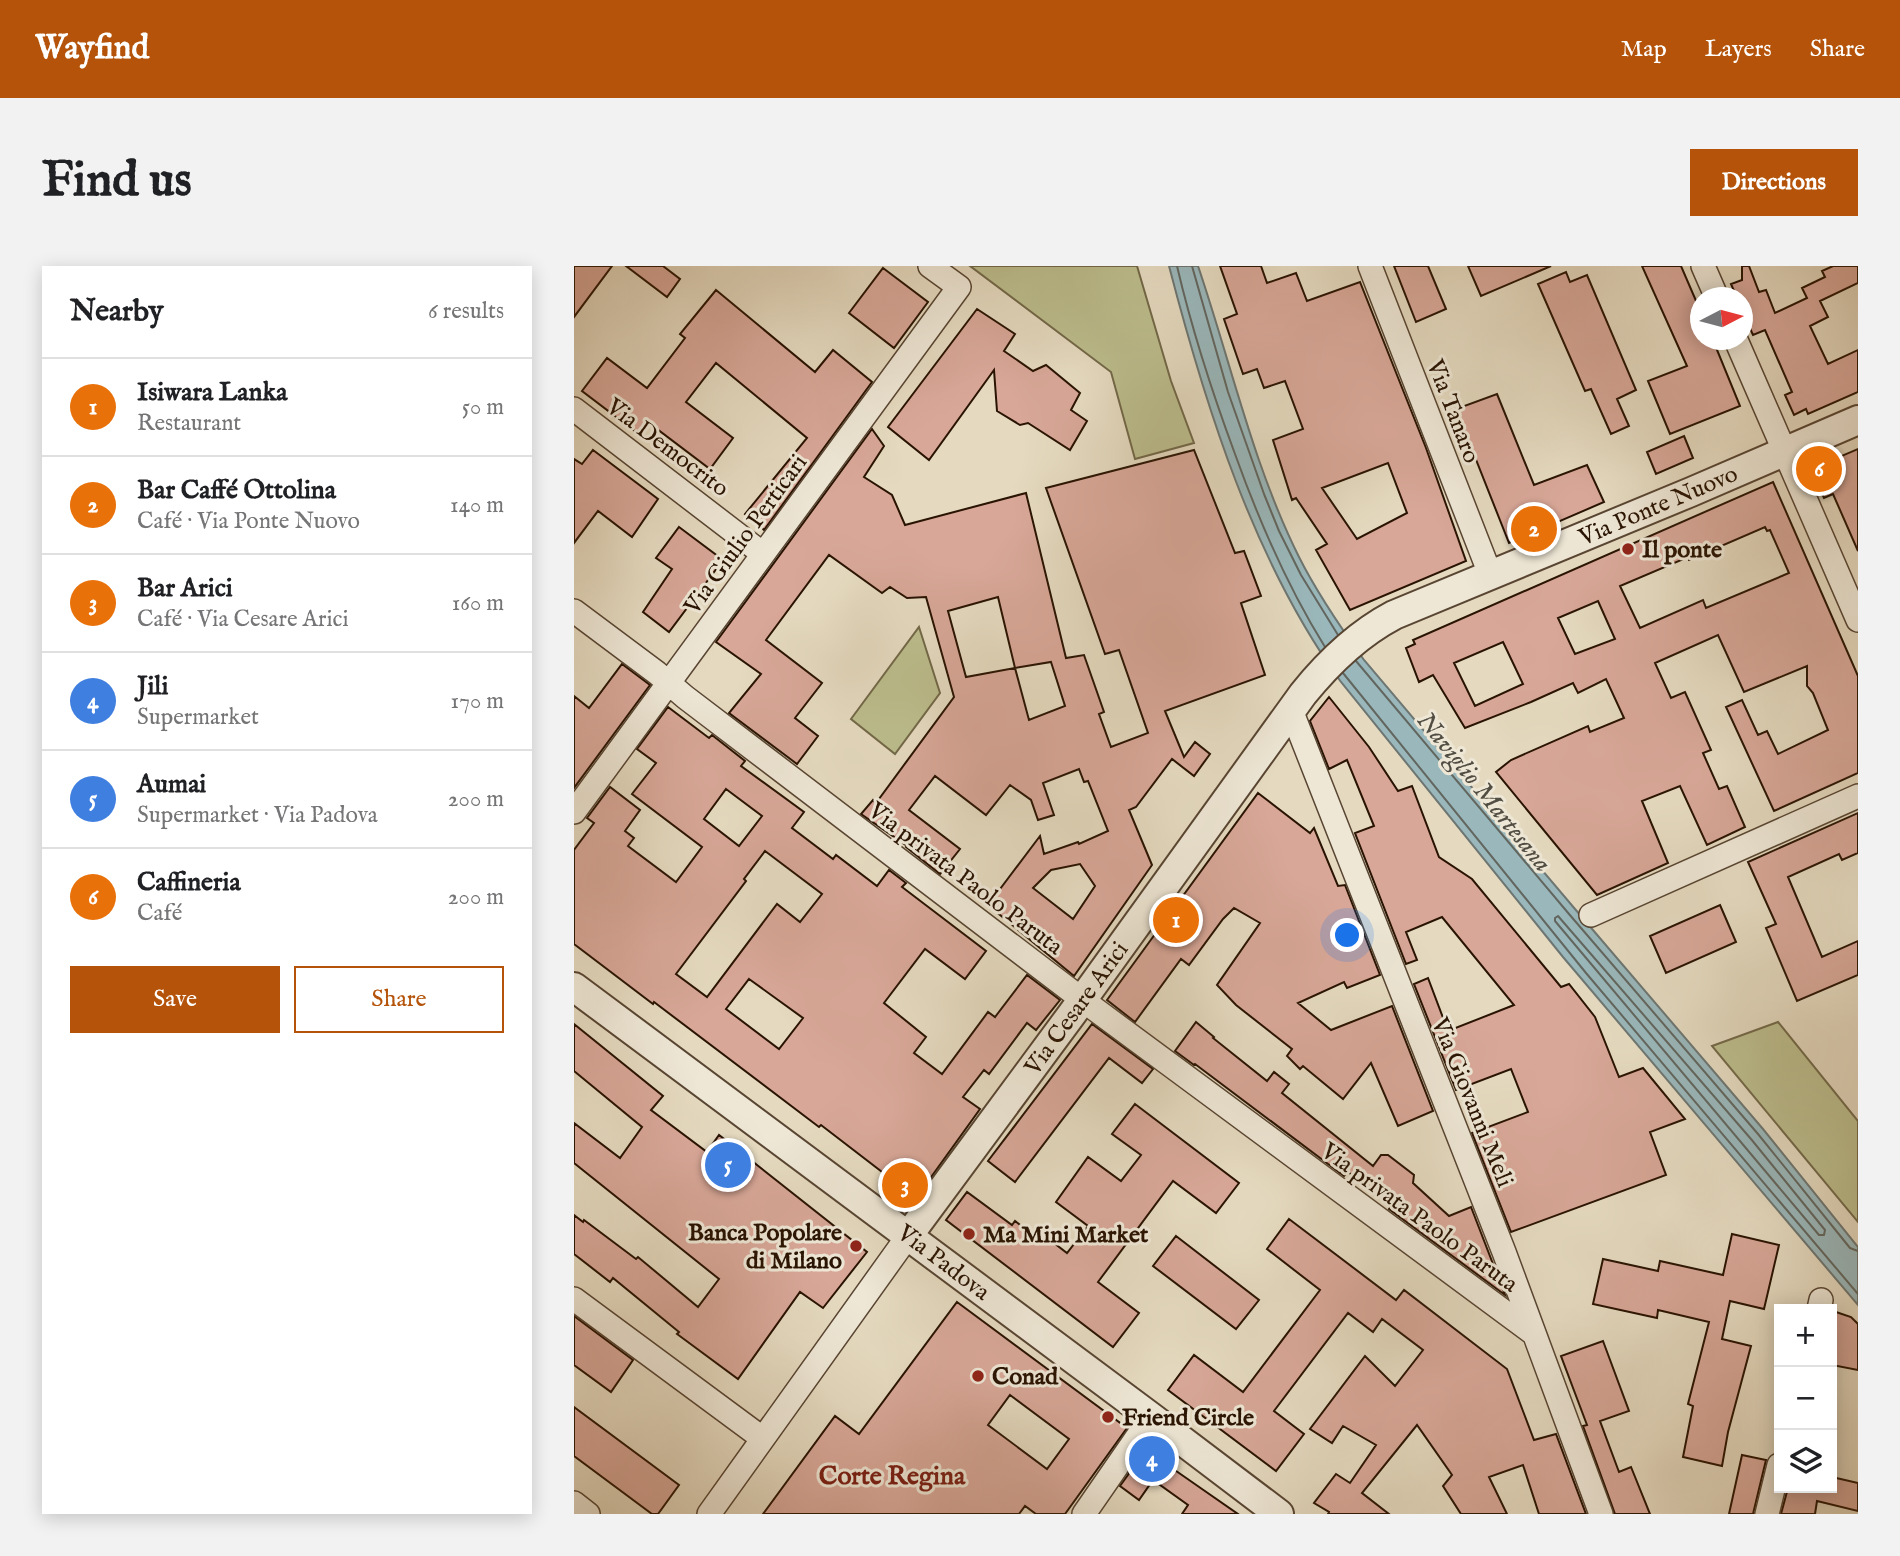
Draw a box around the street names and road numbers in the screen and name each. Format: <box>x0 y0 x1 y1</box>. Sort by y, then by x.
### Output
street label: Via Tanaro <box>1418 354 1487 468</box>
street label: Via Democrito <box>599 391 735 505</box>
street label: Via Giulio Perticari <box>677 449 815 622</box>
street label: Via Ponte Nuovo <box>1573 459 1743 554</box>
street label: Via privata Paolo Paruta <box>861 795 1069 963</box>
street label: Via Cesare Arici <box>1018 936 1136 1083</box>
street label: Via Giovanni Meli <box>1423 1012 1520 1192</box>
street label: Via privata Paolo Paruta <box>1314 1136 1524 1300</box>
street label: Via Padova <box>890 1218 996 1309</box>

